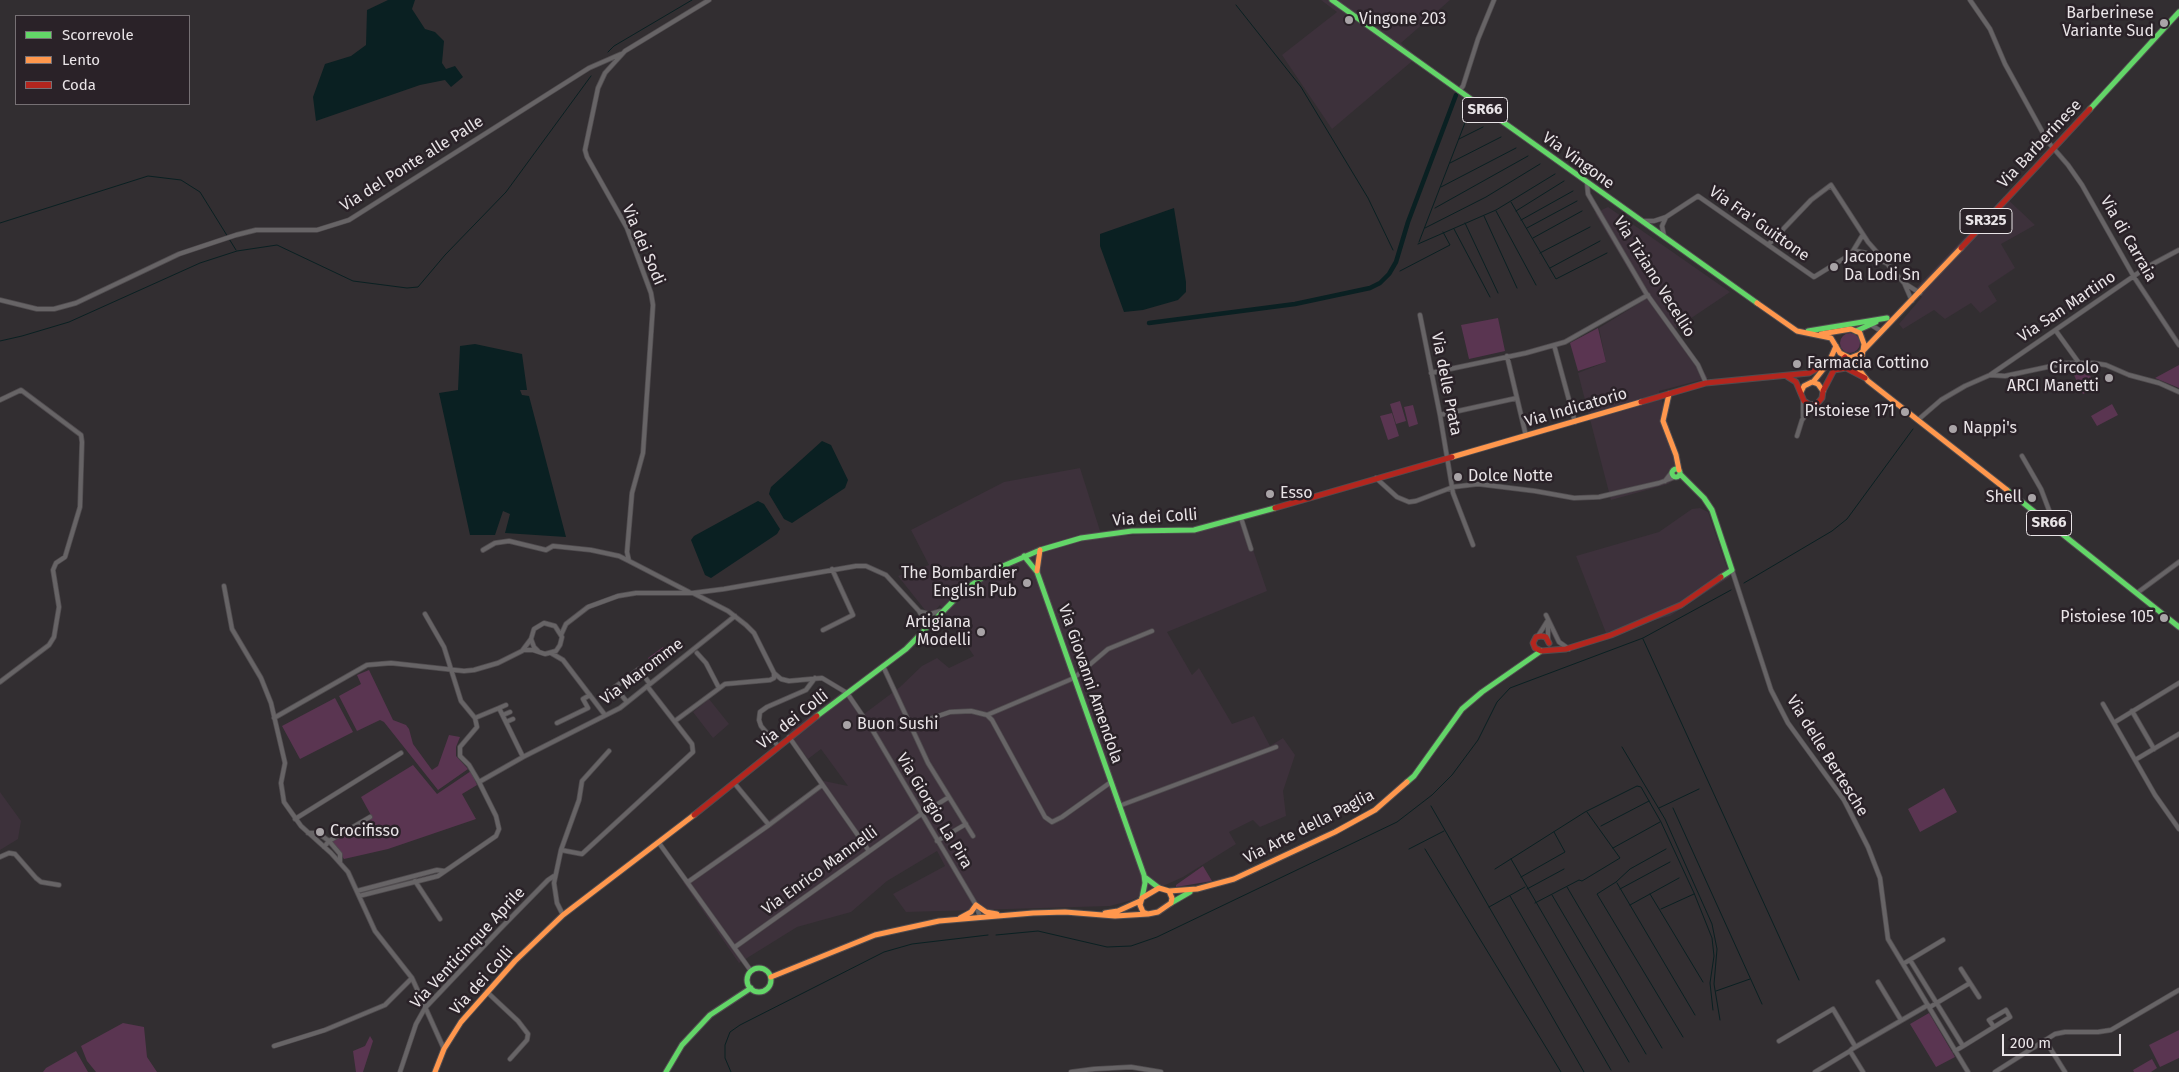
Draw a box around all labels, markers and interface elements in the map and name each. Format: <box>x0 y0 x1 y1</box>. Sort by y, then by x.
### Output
place label: Barberinese Variante Sud <box>2062 4 2154 42</box>
place label: Vingone 203 <box>1359 10 1446 30</box>
marker: Vingone 203 <box>1343 14 1355 26</box>
legend <box>15 15 190 105</box>
marker: Barberinese Variante Sud <box>2158 17 2170 29</box>
text: Scorrevole <box>62 26 134 44</box>
text: Lento <box>62 51 100 69</box>
text: Coda <box>62 76 96 94</box>
street label: Via Barberinese <box>1994 96 2086 192</box>
road number: SR66 <box>1462 98 1508 122</box>
street label: Via del Ponte alle Palle <box>337 112 487 216</box>
street label: Via Vingone <box>1538 128 1618 194</box>
street label: Via Fra' Guittone <box>1705 182 1813 266</box>
street label: Via di Carraia <box>2096 193 2160 285</box>
street label: Via dei Sodi <box>617 202 669 288</box>
road number: SR325 <box>1960 208 2012 234</box>
street label: Via Tiziano Vecellio <box>1609 213 1699 341</box>
place label: Jacopone Da Lodi Sn <box>1844 248 1920 286</box>
marker: Jacopone Da Lodi Sn <box>1828 261 1840 273</box>
street label: Via San Martino <box>2014 267 2120 347</box>
street label: Via delle Prata <box>1427 331 1465 437</box>
place label: Farmacia Cottino <box>1807 354 1929 374</box>
marker: Farmacia Cottino <box>1791 358 1803 370</box>
place label: Circolo ARCI Manetti <box>2007 359 2099 397</box>
marker: Circolo ARCI Manetti <box>2103 372 2115 384</box>
street label: Via Indicatorio <box>1523 384 1629 432</box>
place label: Pistoiese 171 <box>1805 402 1895 422</box>
marker: Pistoiese 171 <box>1899 406 1911 418</box>
place label: Nappi's <box>1963 419 2017 439</box>
marker: Nappi's <box>1947 423 1959 435</box>
place label: Dolce Notte <box>1468 467 1553 487</box>
marker: Dolce Notte <box>1452 471 1464 483</box>
place label: Esso <box>1280 484 1313 504</box>
marker: Esso <box>1264 488 1276 500</box>
place label: Shell <box>1986 488 2022 508</box>
marker: Shell <box>2026 492 2038 504</box>
street label: Via dei Colli <box>1112 505 1198 531</box>
road number: SR66 <box>2026 510 2072 536</box>
place label: The Bombardier English Pub <box>901 564 1017 602</box>
marker: The Bombardier English Pub <box>1021 577 1033 589</box>
street label: Via Giovanni Amendola <box>1054 602 1126 766</box>
place label: Pistoiese 105 <box>2060 608 2154 628</box>
marker: Pistoiese 105 <box>2158 612 2170 624</box>
place label: Artigiana Modelli <box>906 613 971 651</box>
marker: Artigiana Modelli <box>975 626 987 638</box>
street label: Via Maromme <box>597 635 687 709</box>
street label: Via dei Colli <box>753 686 833 754</box>
street label: Via delle Bertesche <box>1782 692 1872 820</box>
place label: Buon Sushi <box>857 715 938 735</box>
marker: Buon Sushi <box>841 719 853 731</box>
street label: Via Giorgio La Pira <box>892 750 976 872</box>
street label: Via Arte della Paglia <box>1241 786 1377 868</box>
place label: Crocifisso <box>330 822 399 842</box>
street label: Via Enrico Mannelli <box>758 823 882 919</box>
marker: Crocifisso <box>314 826 326 838</box>
street label: Via Venticinque Aprile <box>407 883 529 1013</box>
street label: Via dei Colli <box>446 943 518 1019</box>
scale bar <box>2004 1024 2123 1056</box>
text: 200 m <box>2010 1034 2051 1052</box>

